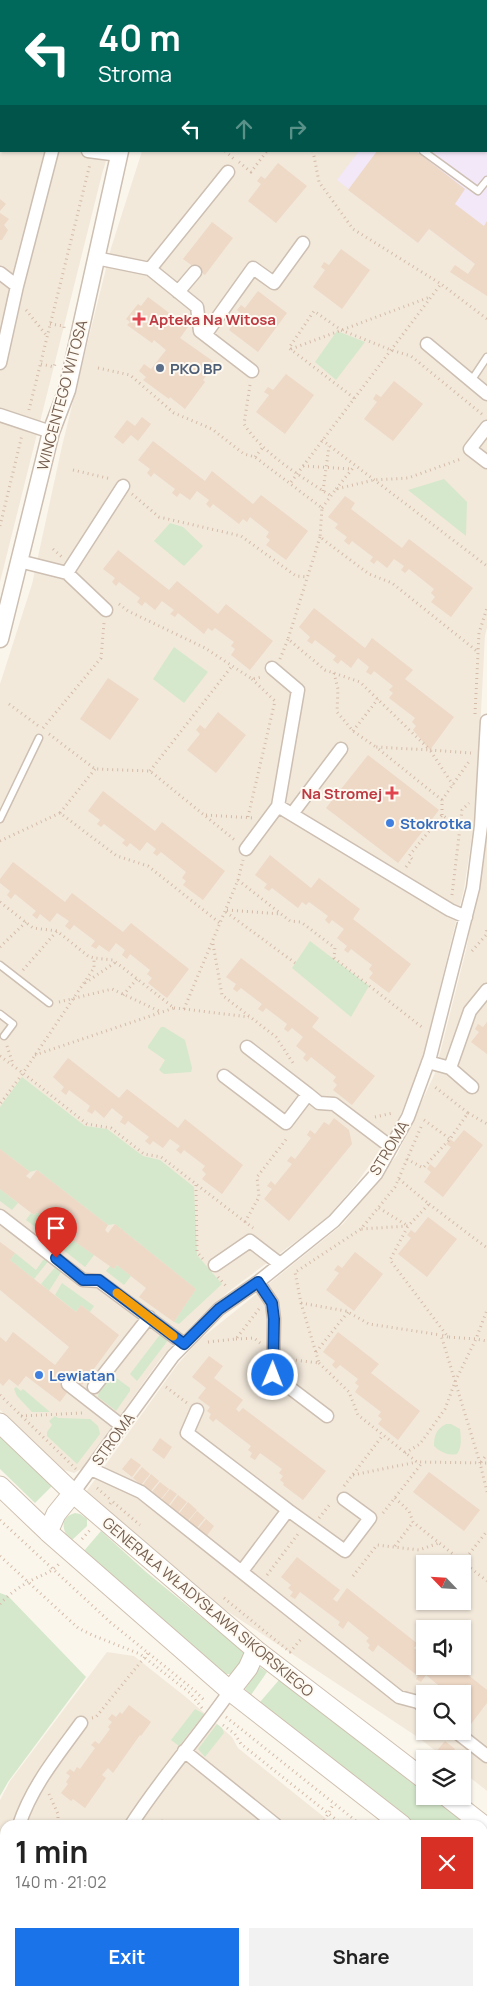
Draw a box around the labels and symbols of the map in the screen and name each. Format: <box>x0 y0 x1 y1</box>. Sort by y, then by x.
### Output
place label: Apteka Na Witosa <box>149 309 276 330</box>
marker: Apteka Na Witosa <box>133 313 145 325</box>
street label: WINCENTEGO WITOSA <box>32 317 92 473</box>
place label: PKO BP <box>170 358 222 379</box>
marker: PKO BP <box>154 362 166 374</box>
place label: Na Stromej <box>301 783 382 804</box>
marker: Na Stromej <box>386 787 398 799</box>
place label: Stokrotka <box>400 813 472 834</box>
marker: Stokrotka <box>384 817 396 829</box>
street label: STROMA <box>364 1116 414 1179</box>
pin <box>35 1207 77 1258</box>
position arrow <box>246 1348 298 1400</box>
place label: Lewiatan <box>49 1365 115 1386</box>
marker: Lewiatan <box>33 1369 45 1381</box>
street label: STROMA <box>87 1408 140 1470</box>
street label: GENERAŁA WŁADYSŁAWA SIKORSKIEGO <box>98 1512 318 1702</box>
north arrow <box>416 1555 471 1610</box>

